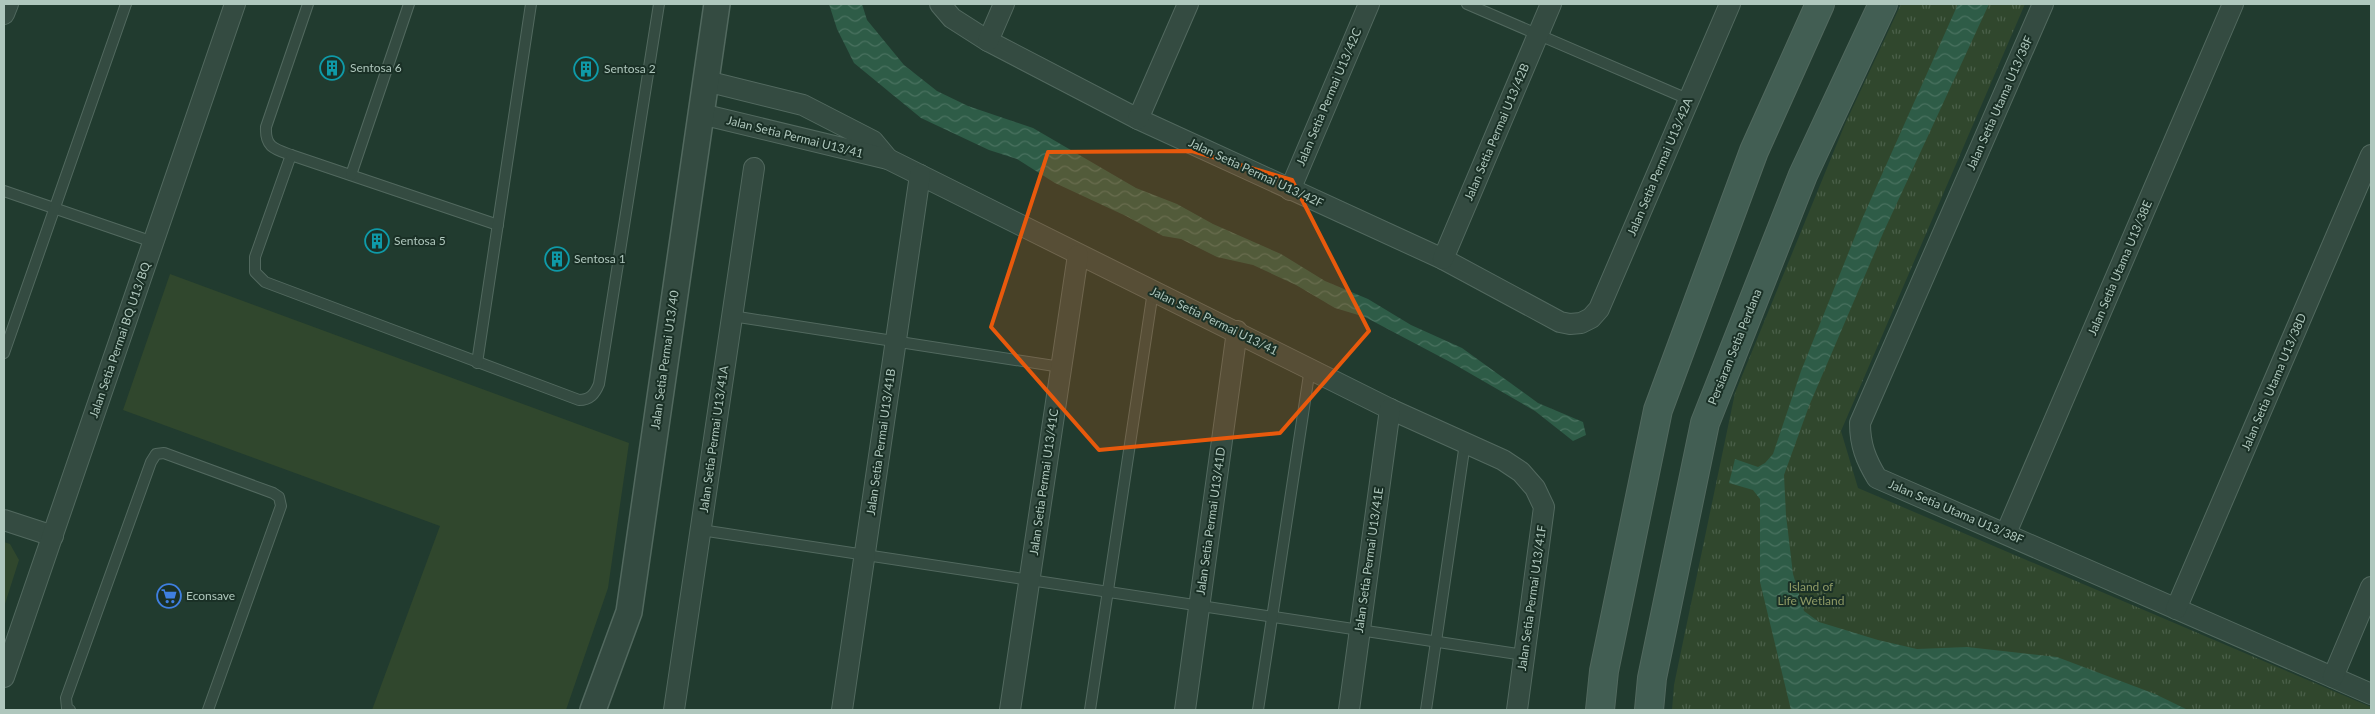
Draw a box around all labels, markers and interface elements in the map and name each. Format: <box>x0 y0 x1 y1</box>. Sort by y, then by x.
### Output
street label: Jalan Setia Permai U13/42C <box>1293 26 1364 168</box>
street label: Jalan Setia Utama U13/38F <box>1963 33 2036 172</box>
building icon: Sentosa 6 <box>319 55 345 81</box>
building icon: Sentosa 2 <box>573 56 599 82</box>
place label: Sentosa 6 <box>350 60 402 75</box>
place label: Sentosa 2 <box>604 61 656 76</box>
street label: Jalan Setia Permai U13/42B <box>1461 61 1532 203</box>
street label: Jalan Setia Permai U13/42A <box>1624 95 1696 238</box>
street label: Jalan Setia Permai U13/41 <box>725 112 865 161</box>
street label: Jalan Setia Permai U13/42F <box>1187 135 1326 210</box>
street label: Jalan Setia Utama U13/38E <box>2084 198 2155 338</box>
building icon: Sentosa 5 <box>364 228 390 254</box>
place label: Sentosa 5 <box>394 233 446 248</box>
building icon: Sentosa 1 <box>544 246 570 272</box>
place label: Sentosa 1 <box>574 251 626 266</box>
street label: Jalan Setia Permai BQ U13/BQ <box>86 260 153 420</box>
street label: Jalan Setia Permai U13/41 <box>1148 283 1280 358</box>
street label: Persiaran Setia Perdana <box>1704 287 1765 407</box>
street label: Jalan Setia Permai U13/40 <box>647 290 682 430</box>
street label: Jalan Setia Utama U13/38D <box>2238 311 2309 453</box>
street label: Jalan Setia Permai U13/41A <box>696 364 731 513</box>
street label: Jalan Setia Permai U13/41B <box>863 367 898 516</box>
street label: Jalan Setia Permai U13/41C <box>1026 408 1061 556</box>
street label: Jalan Setia Permai U13/41D <box>1193 446 1228 596</box>
street label: Jalan Setia Utama U13/38F <box>1886 476 2026 547</box>
street label: Jalan Setia Permai U13/41E <box>1351 486 1386 634</box>
street label: Jalan Setia Permai U13/41F <box>1514 524 1549 672</box>
park label: Island of Life Wetland <box>1778 579 1844 608</box>
supermarket icon: Econsave <box>156 583 182 609</box>
place label: Econsave <box>186 588 235 603</box>

